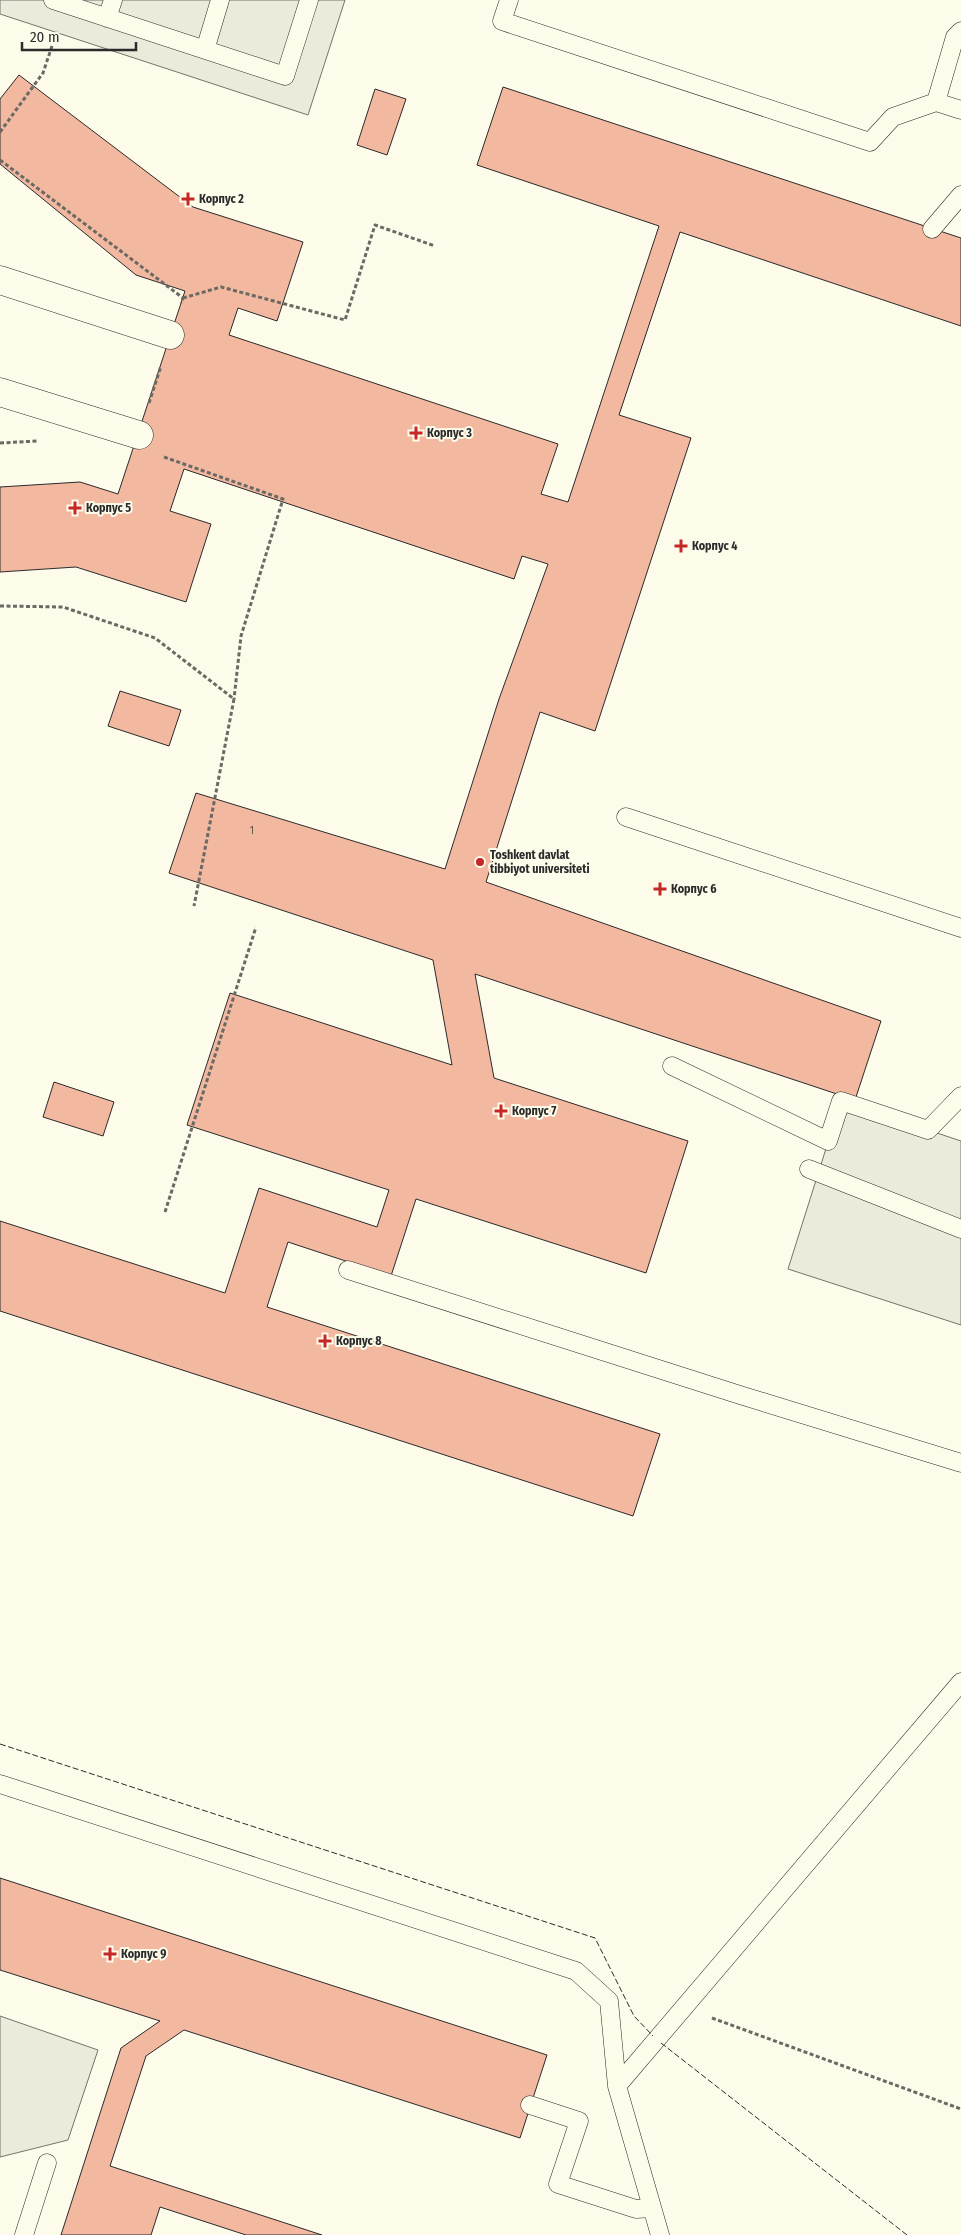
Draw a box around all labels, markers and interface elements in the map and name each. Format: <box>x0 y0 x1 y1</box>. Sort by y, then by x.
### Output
scale bar <box>22 20 136 52</box>
text: 20 m <box>30 28 60 46</box>
marker: Корпус 2 <box>181 192 195 206</box>
place label: Корпус 2 <box>199 192 244 206</box>
marker: Корпус 3 <box>409 426 423 440</box>
place label: Корпус 3 <box>427 426 472 440</box>
marker: Корпус 5 <box>68 501 82 515</box>
place label: Корпус 5 <box>86 501 131 515</box>
marker: Корпус 4 <box>674 539 688 553</box>
place label: Корпус 4 <box>692 539 737 553</box>
house number: 1 <box>250 825 254 837</box>
place label: Toshkent davlat tibbiyot universiteti <box>490 848 590 876</box>
marker: Toshkent davlat tibbiyot universiteti <box>474 856 486 868</box>
marker: Корпус 6 <box>653 882 667 896</box>
place label: Корпус 6 <box>671 882 717 896</box>
marker: Корпус 7 <box>494 1104 508 1118</box>
place label: Корпус 7 <box>512 1104 556 1118</box>
marker: Корпус 8 <box>318 1334 332 1348</box>
place label: Корпус 8 <box>336 1334 382 1348</box>
marker: Корпус 9 <box>103 1947 117 1961</box>
place label: Корпус 9 <box>121 1947 166 1961</box>

